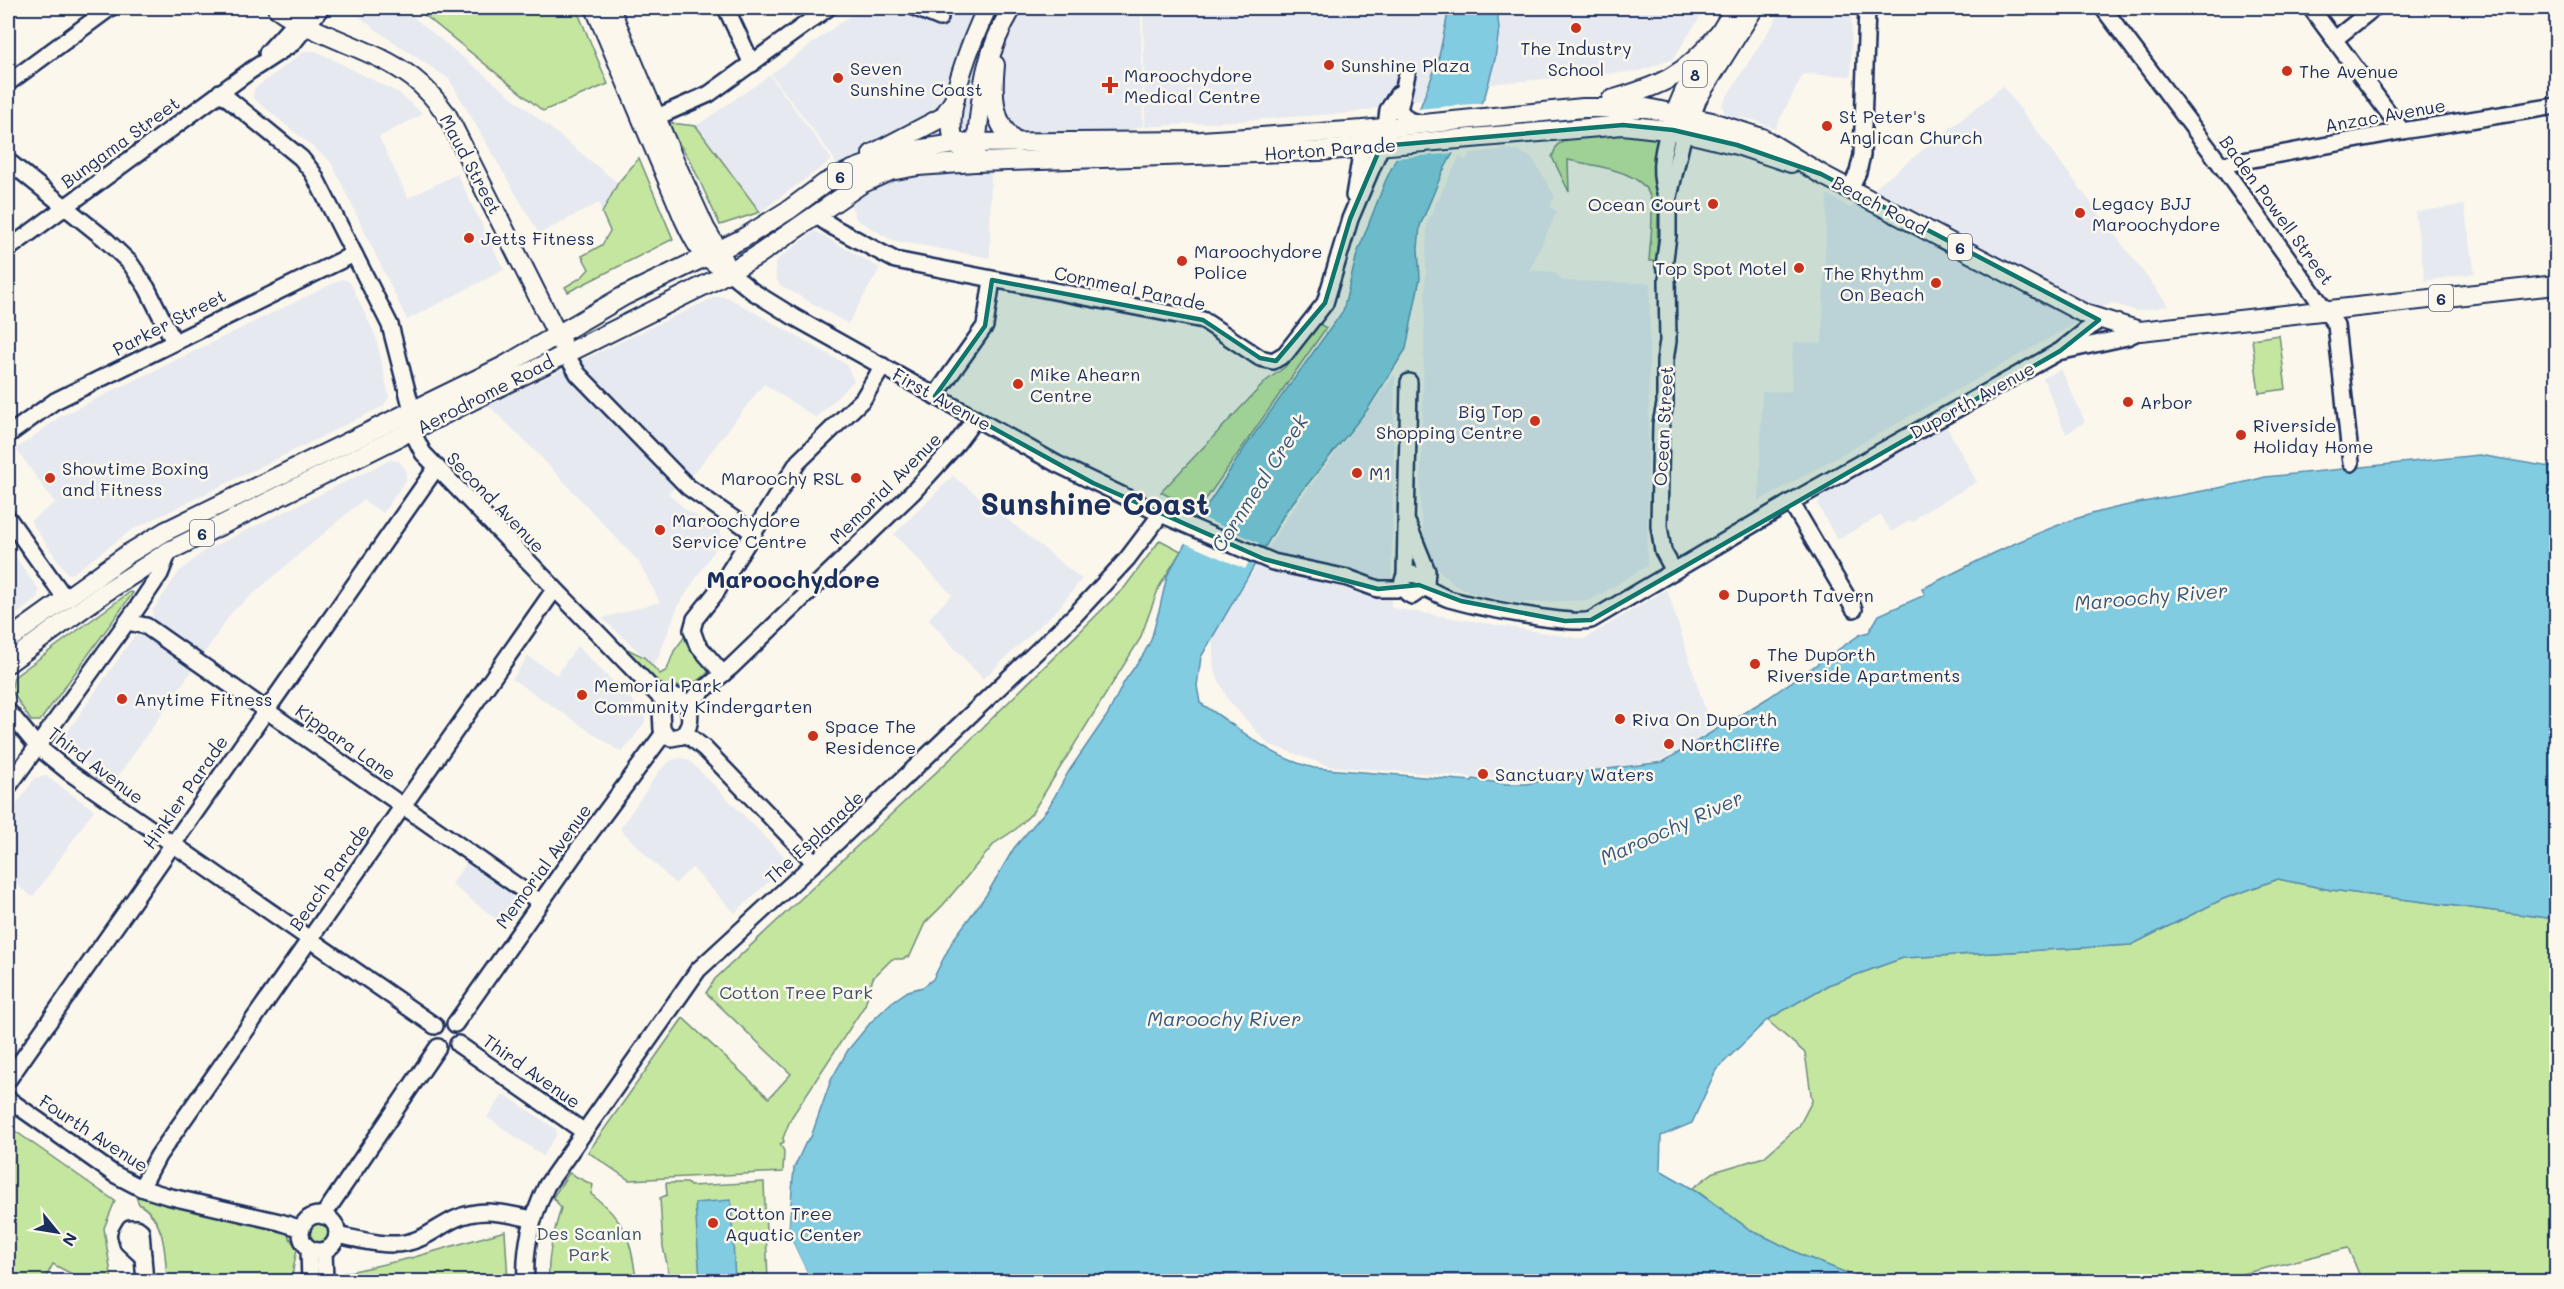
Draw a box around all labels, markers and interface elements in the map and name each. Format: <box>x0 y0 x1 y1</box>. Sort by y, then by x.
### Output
marker: The Industry School <box>1569 21 1583 35</box>
place label: The Industry School <box>1520 36 1632 81</box>
place label: Sunshine Plaza <box>1341 53 1470 77</box>
place label: Seven Sunshine Coast <box>850 56 983 101</box>
marker: Sunshine Plaza <box>1322 58 1336 72</box>
place label: The Avenue <box>2299 59 2398 83</box>
road number: 8 <box>1683 61 1707 87</box>
place label: Maroochydore Medical Centre <box>1124 63 1261 108</box>
marker: The Avenue <box>2280 64 2294 78</box>
marker: Seven Sunshine Coast <box>831 71 845 85</box>
marker: Maroochydore Medical Centre <box>1101 76 1119 94</box>
street label: Bungama Street <box>56 91 184 193</box>
street label: Anzac Avenue <box>2323 93 2447 137</box>
place label: St Peter's Anglican Church <box>1839 104 1982 149</box>
street label: Maud Street <box>435 110 507 218</box>
marker: St Peter's Anglican Church <box>1820 119 1834 133</box>
street label: Baden Powell Street <box>2215 130 2339 290</box>
street label: Horton Parade <box>1263 132 1397 166</box>
road number: 6 <box>828 163 852 189</box>
street label: Beach Road <box>1828 170 1932 240</box>
place label: Legacy BJJ Maroochydore <box>2092 191 2220 236</box>
place label: Ocean Court <box>1588 192 1701 216</box>
marker: Ocean Court <box>1706 197 1720 211</box>
marker: Legacy BJJ Maroochydore <box>2073 206 2087 220</box>
place label: Jetts Fitness <box>481 226 594 250</box>
marker: Jetts Fitness <box>462 231 476 245</box>
road number: 6 <box>1948 234 1972 260</box>
place label: Maroochydore Police <box>1194 239 1322 284</box>
marker: Maroochydore Police <box>1175 254 1189 268</box>
place label: Top Spot Motel <box>1655 256 1787 280</box>
street label: Cornmeal Parade <box>1052 260 1208 316</box>
marker: Top Spot Motel <box>1792 261 1806 275</box>
place label: The Rhythm On Beach <box>1823 261 1924 306</box>
marker: The Rhythm On Beach <box>1929 276 1943 290</box>
street label: Parker Street <box>108 283 230 361</box>
road number: 6 <box>2429 285 2453 311</box>
street label: Aerodrome Road <box>412 349 558 439</box>
street label: Duporth Avenue <box>1905 356 2039 444</box>
street label: First Avenue <box>888 362 996 436</box>
place label: Mike Ahearn Centre <box>1030 362 1140 407</box>
street label: Ocean Street <box>1648 365 1678 487</box>
marker: Mike Ahearn Centre <box>1011 377 1025 391</box>
place label: Arbor <box>2140 390 2193 414</box>
marker: Arbor <box>2121 395 2135 409</box>
place label: Big Top Shopping Centre <box>1376 399 1523 444</box>
water label: Cornmeal Creek <box>1205 409 1313 557</box>
place label: Riverside Holiday Home <box>2253 413 2373 458</box>
marker: Big Top Shopping Centre <box>1528 414 1542 428</box>
street label: Memorial Avenue <box>824 427 946 549</box>
marker: Riverside Holiday Home <box>2234 428 2248 442</box>
street label: Second Avenue <box>442 446 550 558</box>
place label: Showtime Boxing and Fitness <box>62 456 209 501</box>
place label: M1 <box>1369 461 1391 485</box>
place label: Maroochy RSL <box>721 466 845 490</box>
marker: M1 <box>1350 466 1364 480</box>
marker: Showtime Boxing and Fitness <box>43 471 57 485</box>
marker: Maroochy RSL <box>849 471 863 485</box>
district label: Sunshine Coast <box>980 483 1210 523</box>
place label: Maroochydore Service Centre <box>672 508 807 553</box>
road number: 6 <box>190 520 214 546</box>
marker: Maroochydore Service Centre <box>653 523 667 537</box>
district label: Maroochydore <box>706 563 880 594</box>
water label: Maroochy River <box>2073 576 2229 616</box>
place label: Duporth Tavern <box>1736 583 1874 607</box>
marker: Duporth Tavern <box>1717 588 1731 602</box>
place label: The Duporth Riverside Apartments <box>1767 642 1960 687</box>
marker: The Duporth Riverside Apartments <box>1748 657 1762 671</box>
place label: Memorial Park Community Kindergarten <box>594 673 812 718</box>
place label: Anytime Fitness <box>134 687 273 711</box>
marker: Memorial Park Community Kindergarten <box>575 688 589 702</box>
marker: Anytime Fitness <box>115 692 129 706</box>
street label: Kippara Lane <box>291 698 401 786</box>
place label: Riva On Duporth <box>1632 707 1777 731</box>
marker: Riva On Duporth <box>1613 712 1627 726</box>
place label: Space The Residence <box>825 714 916 759</box>
street label: Third Avenue <box>43 721 149 809</box>
marker: Space The Residence <box>806 729 820 743</box>
street label: Hinkler Parade <box>137 731 233 853</box>
place label: NorthCliffe <box>1681 732 1780 756</box>
marker: NorthCliffe <box>1662 737 1676 751</box>
place label: Sanctuary Waters <box>1495 762 1654 786</box>
marker: Sanctuary Waters <box>1476 767 1490 781</box>
water label: Maroochy River <box>1595 784 1747 870</box>
street label: The Esplanade <box>759 785 869 889</box>
street label: Memorial Avenue <box>490 799 596 933</box>
street label: Beach Parade <box>283 819 375 935</box>
park label: Cotton Tree Park <box>719 980 873 1004</box>
water label: Maroochy River <box>1147 1005 1301 1031</box>
street label: Third Avenue <box>478 1028 586 1114</box>
street label: Fourth Avenue <box>35 1089 153 1177</box>
place label: Cotton Tree Aquatic Center <box>725 1201 862 1246</box>
north arrow <box>27 1202 87 1262</box>
marker: Cotton Tree Aquatic Center <box>706 1216 720 1230</box>
park label: Des Scanlan Park <box>536 1221 642 1266</box>
text: N <box>58 1229 83 1250</box>

